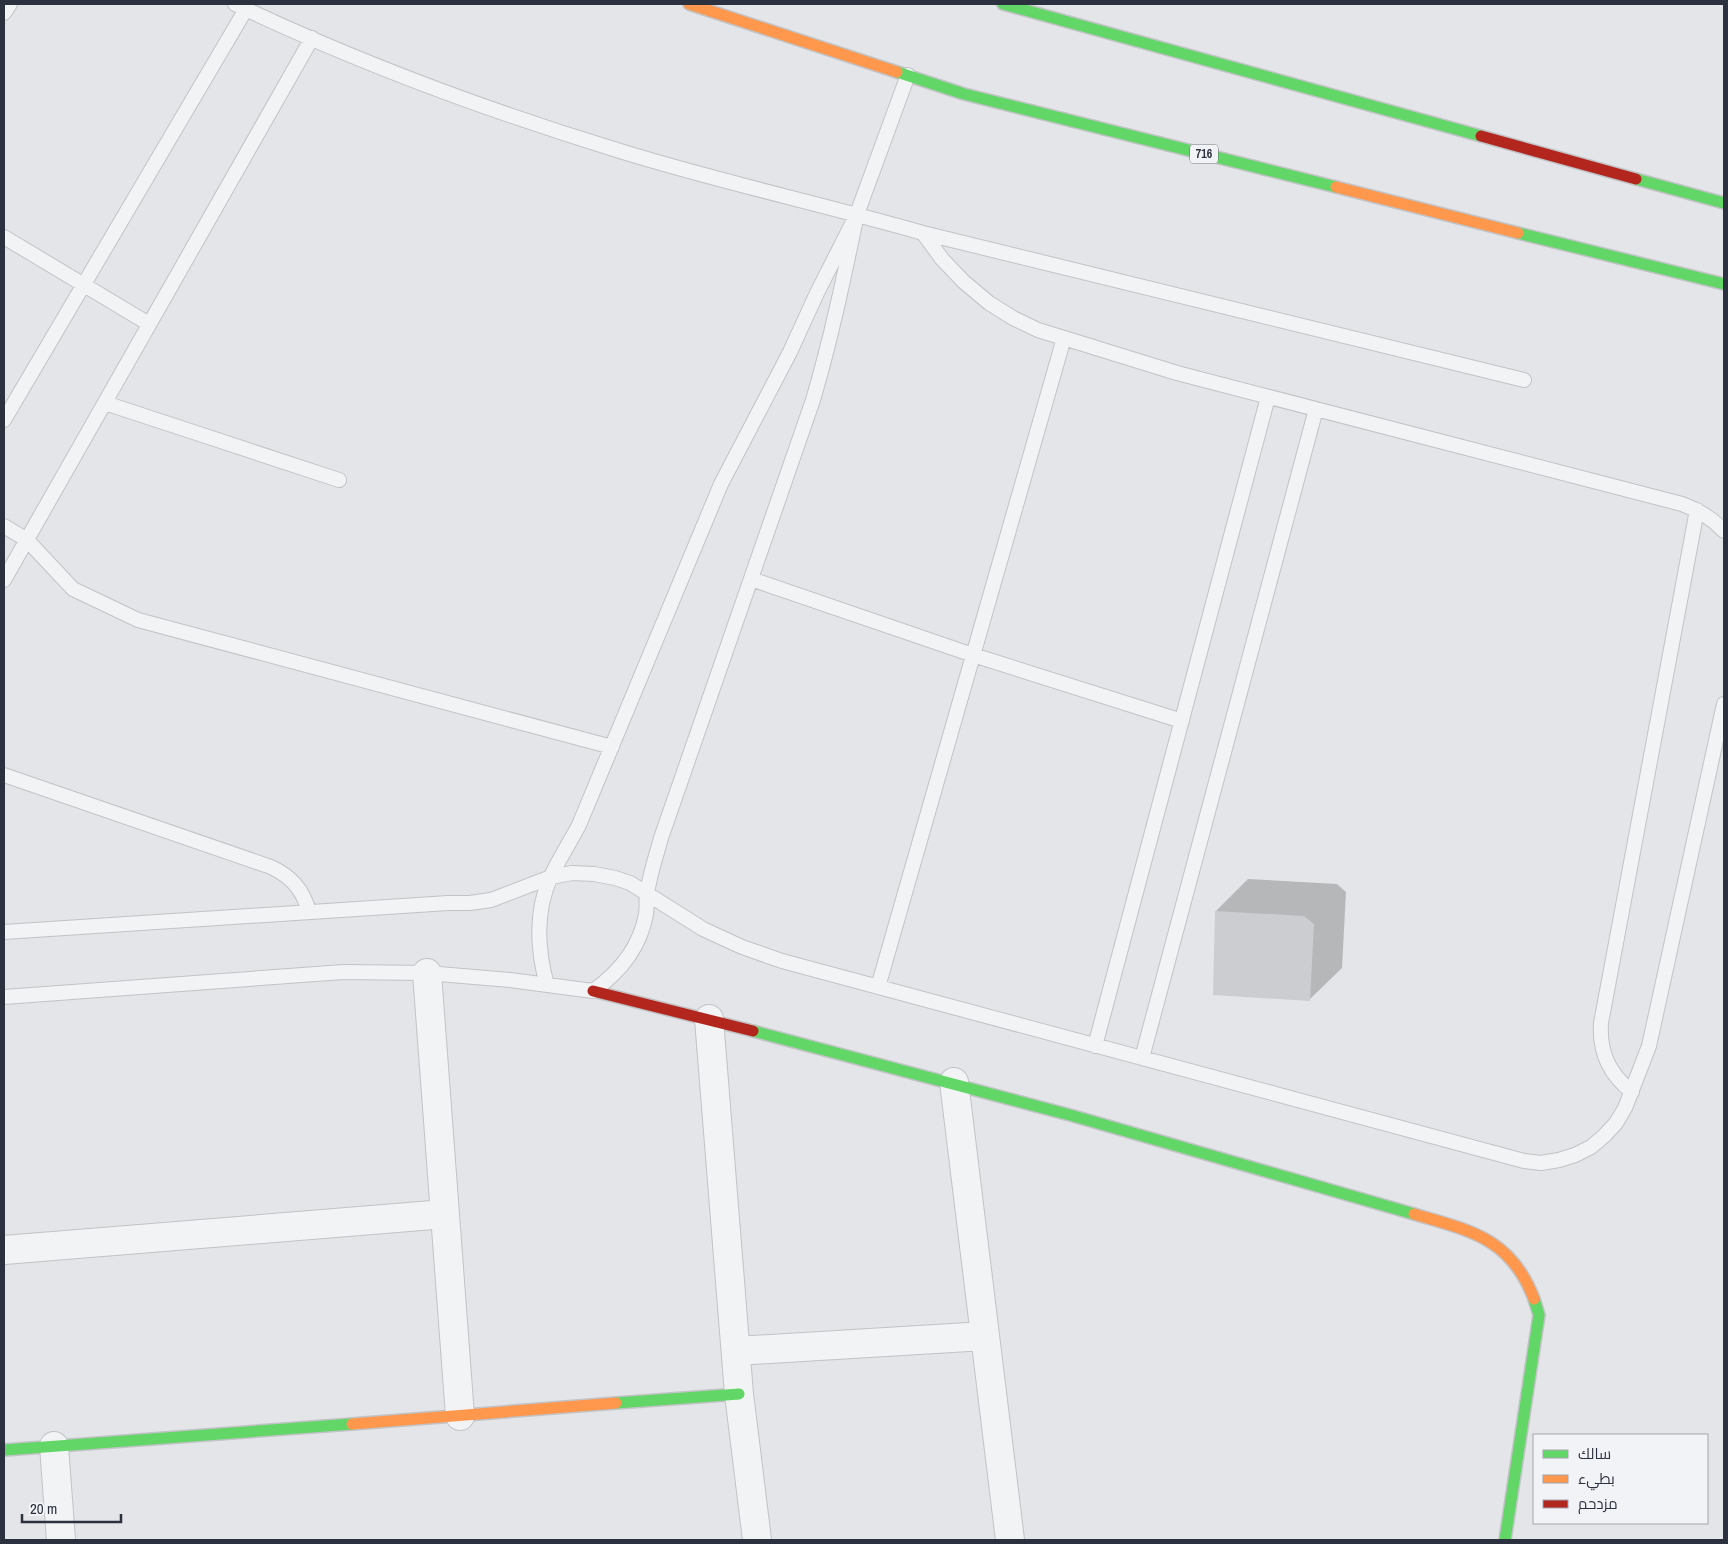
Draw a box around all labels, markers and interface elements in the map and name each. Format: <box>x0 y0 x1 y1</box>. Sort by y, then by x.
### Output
road number: 716 <box>1190 144 1218 164</box>
legend <box>1533 1434 1708 1524</box>
text: سالك <box>1578 1443 1611 1464</box>
text: بطيء <box>1578 1468 1615 1491</box>
scale bar <box>22 1492 121 1524</box>
text: مزدحم <box>1578 1493 1618 1514</box>
text: 20 m <box>30 1498 57 1519</box>

